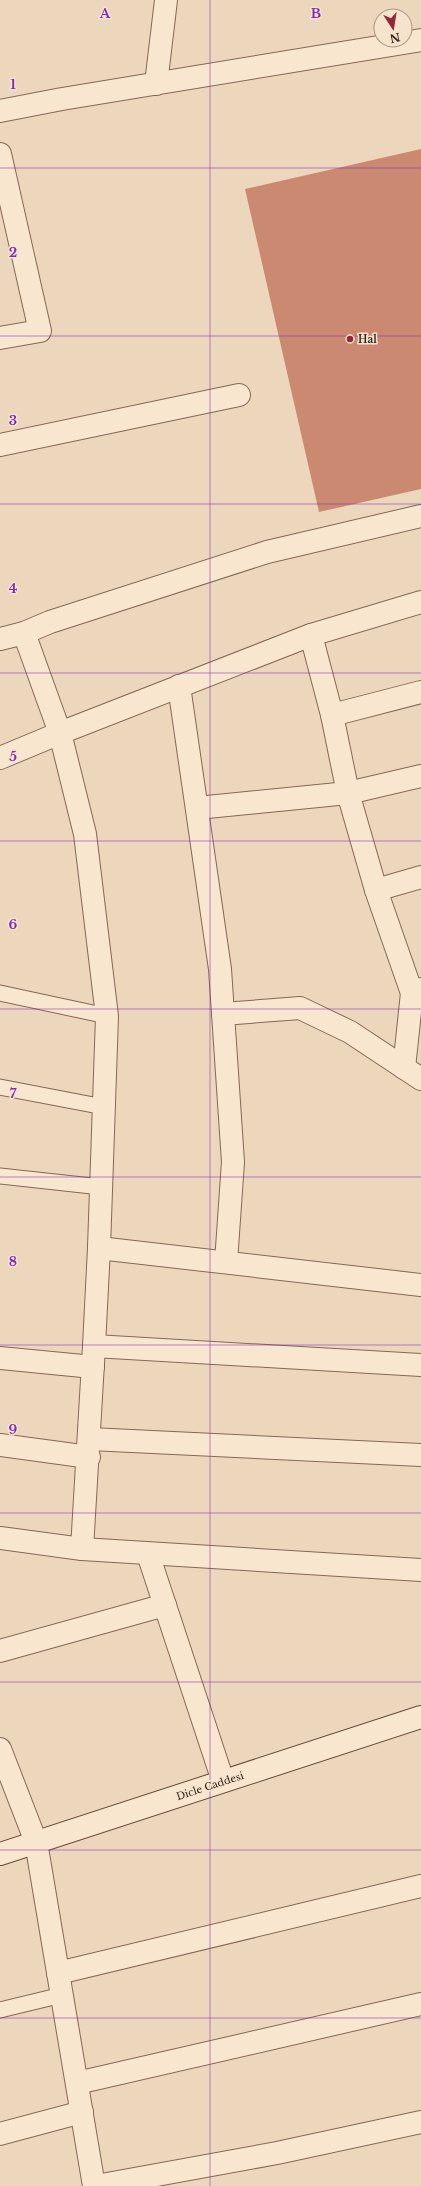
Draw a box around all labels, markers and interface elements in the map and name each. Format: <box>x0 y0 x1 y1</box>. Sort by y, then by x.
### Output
text: A <box>99 5 111 22</box>
text: B <box>311 5 321 22</box>
north arrow <box>373 8 413 48</box>
text: N <box>388 30 402 46</box>
text: 1 <box>10 76 16 93</box>
text: 2 <box>9 244 17 261</box>
place label: Hal <box>358 333 377 346</box>
marker: Hal <box>345 334 355 344</box>
text: 3 <box>9 412 17 429</box>
text: 4 <box>9 580 18 597</box>
text: 5 <box>9 748 17 765</box>
text: 6 <box>9 916 18 933</box>
text: 7 <box>10 1085 17 1102</box>
text: 8 <box>9 1253 17 1270</box>
text: 9 <box>9 1421 18 1438</box>
street label: Dicle Caddesi <box>175 1769 246 1803</box>

